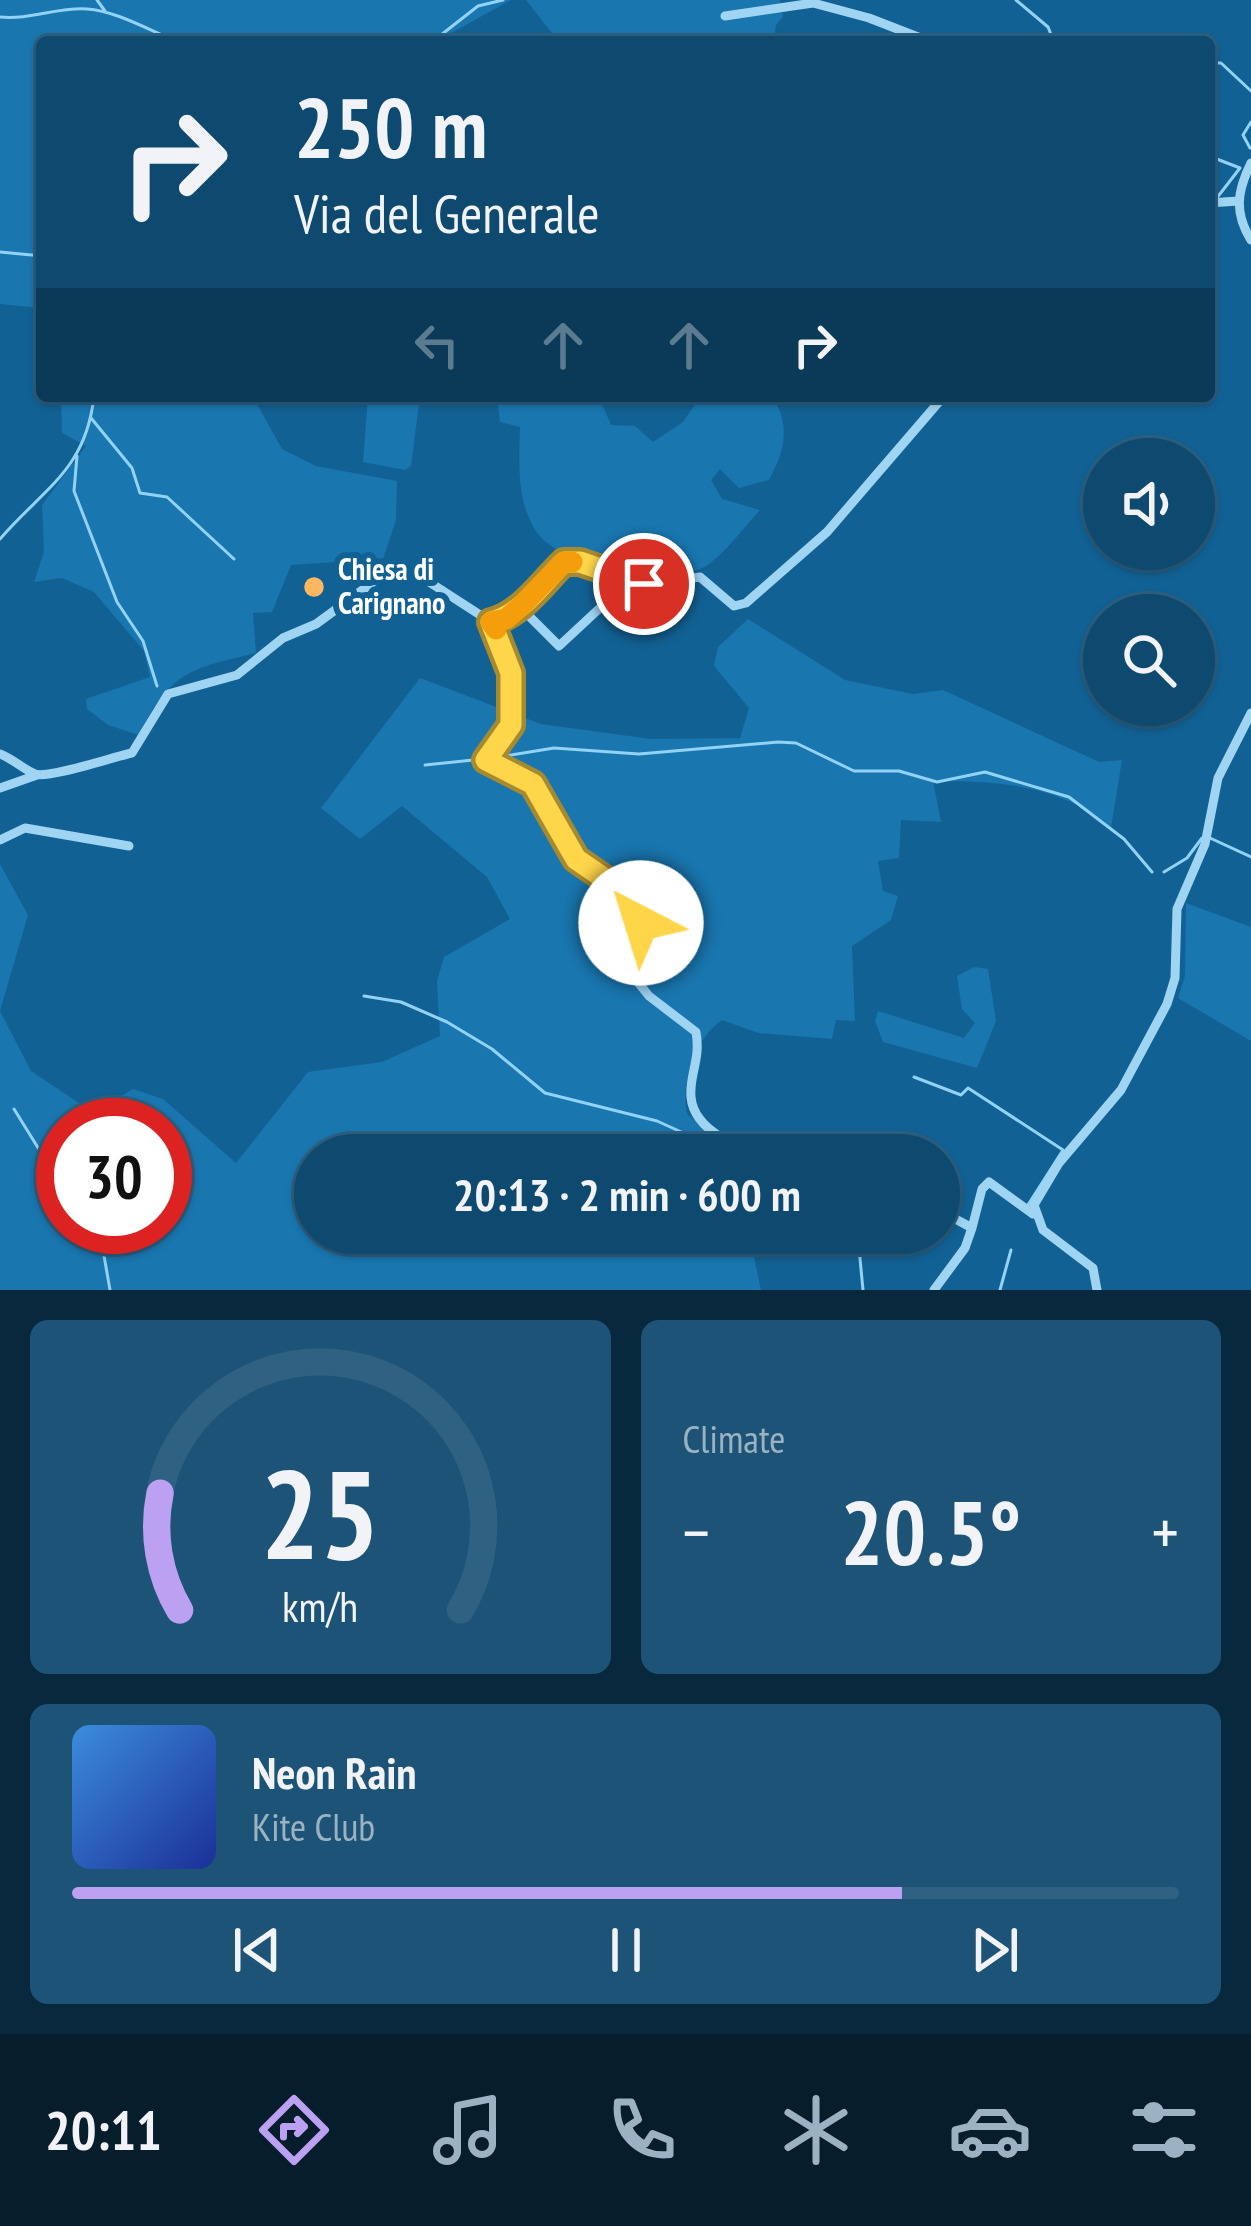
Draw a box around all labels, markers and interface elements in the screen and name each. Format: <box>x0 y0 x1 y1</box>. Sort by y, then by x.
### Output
text: 250 m <box>294 72 487 181</box>
icon: right <box>96 84 252 240</box>
text: Via del Generale <box>294 178 600 248</box>
icon: left <box>404 312 470 378</box>
icon: ahead <box>530 312 596 378</box>
icon: ahead <box>656 312 722 378</box>
icon: right <box>782 312 848 378</box>
map controls <box>1083 438 1215 726</box>
button: sound <box>1083 438 1215 570</box>
pin <box>593 533 695 635</box>
place label: Chiesa di Carignano <box>338 549 445 622</box>
icon: arrive <box>611 551 677 617</box>
marker: Chiesa di Carignano <box>301 574 327 600</box>
button: search <box>1083 594 1215 726</box>
position arrow <box>578 860 704 986</box>
speed limit sign: 30 <box>36 1098 192 1254</box>
text: 20:13 · 2 min · 600 m <box>453 1165 801 1223</box>
text: Climate <box>683 1413 785 1464</box>
text: 25 <box>261 1432 380 1593</box>
text: 20.5° <box>840 1473 1021 1590</box>
text: − <box>683 1489 710 1574</box>
text: + <box>1152 1489 1179 1574</box>
text: km/h <box>282 1578 358 1634</box>
text: Neon Rain <box>252 1743 417 1801</box>
text: Kite Club <box>252 1801 375 1852</box>
icon: previous <box>224 1917 290 1983</box>
icon: pause <box>593 1917 659 1983</box>
icon: next <box>962 1917 1028 1983</box>
icon: directions <box>252 2088 336 2172</box>
icon: music <box>426 2088 510 2172</box>
icon: phone <box>600 2088 684 2172</box>
icon: climate <box>774 2088 858 2172</box>
icon: car <box>948 2088 1032 2172</box>
icon: filters <box>1122 2088 1206 2172</box>
text: 20:11 <box>45 2095 162 2165</box>

